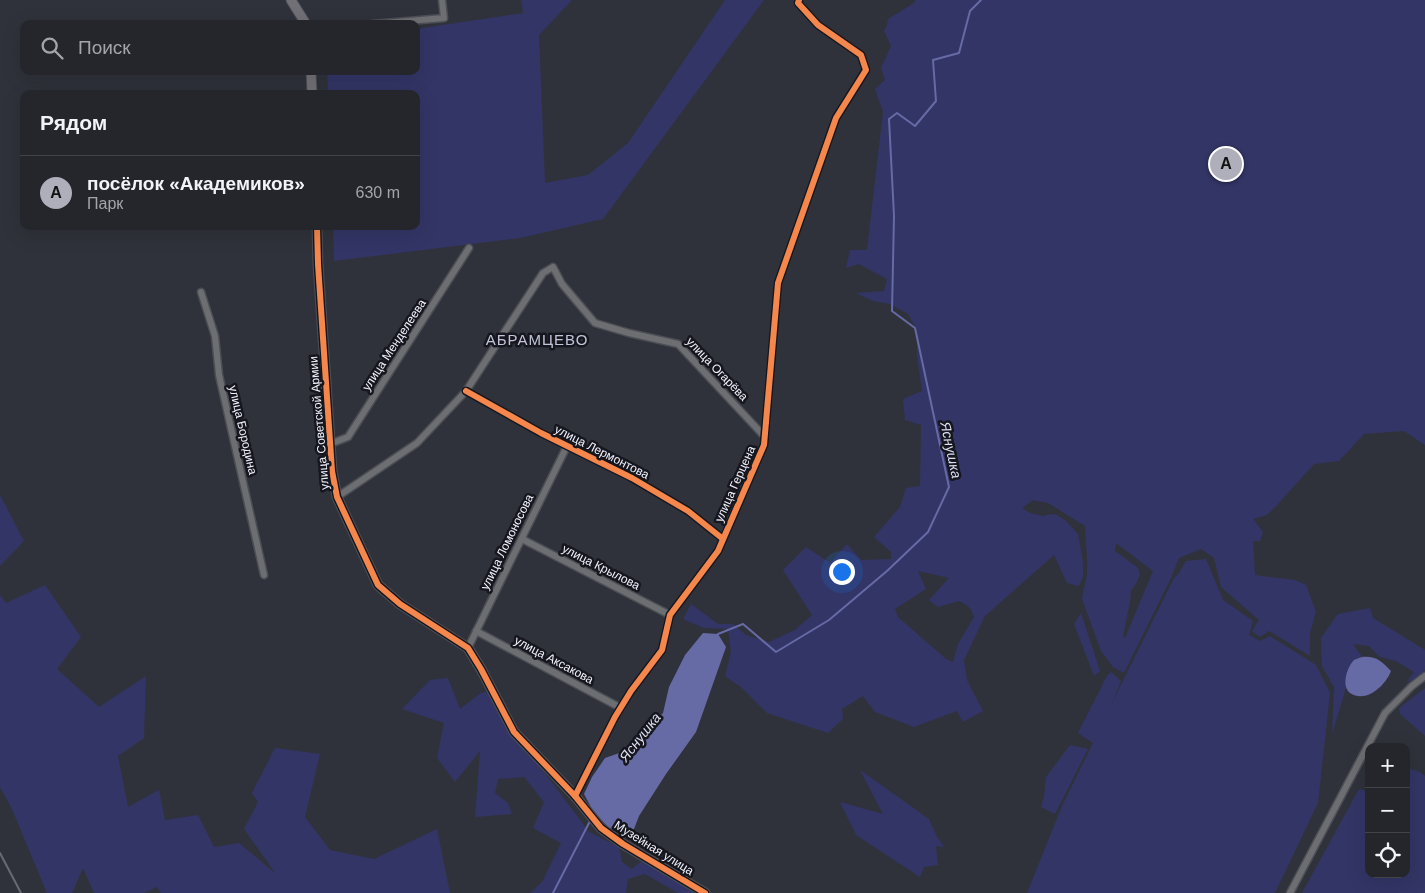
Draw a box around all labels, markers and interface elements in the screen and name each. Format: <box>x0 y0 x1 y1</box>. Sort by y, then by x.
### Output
search box <box>20 20 420 75</box>
icon: search <box>38 34 66 62</box>
text: Поиск <box>78 37 131 58</box>
text: Рядом <box>40 111 107 134</box>
pin: A <box>1210 145 1242 183</box>
text: посёлок «Академиков» <box>87 173 305 194</box>
text: A <box>50 184 62 201</box>
text: 630 m <box>356 184 400 201</box>
text: Парк <box>87 195 123 212</box>
street label: улица Менделеева <box>359 296 429 393</box>
district label: АБРАМЦЕВО <box>486 331 588 348</box>
street label: улица Огарёва <box>683 334 751 404</box>
street label: улица Советской Армии <box>306 356 332 490</box>
street label: улица Бородина <box>226 384 260 476</box>
water label: Яснушка <box>937 419 965 480</box>
street label: улица Лермонтова <box>552 422 652 482</box>
street label: улица Герцена <box>712 443 758 524</box>
street label: улица Ломоносова <box>478 492 536 592</box>
street label: улица Крылова <box>560 541 642 593</box>
your location <box>829 559 855 585</box>
street label: улица Аксакова <box>512 633 596 687</box>
water label: Яснушка <box>615 709 664 765</box>
map controls <box>1365 743 1410 878</box>
button: + <box>1365 743 1410 788</box>
button: − <box>1365 788 1410 833</box>
street label: Музейная улица <box>612 818 697 878</box>
button: locate <box>1365 833 1410 878</box>

